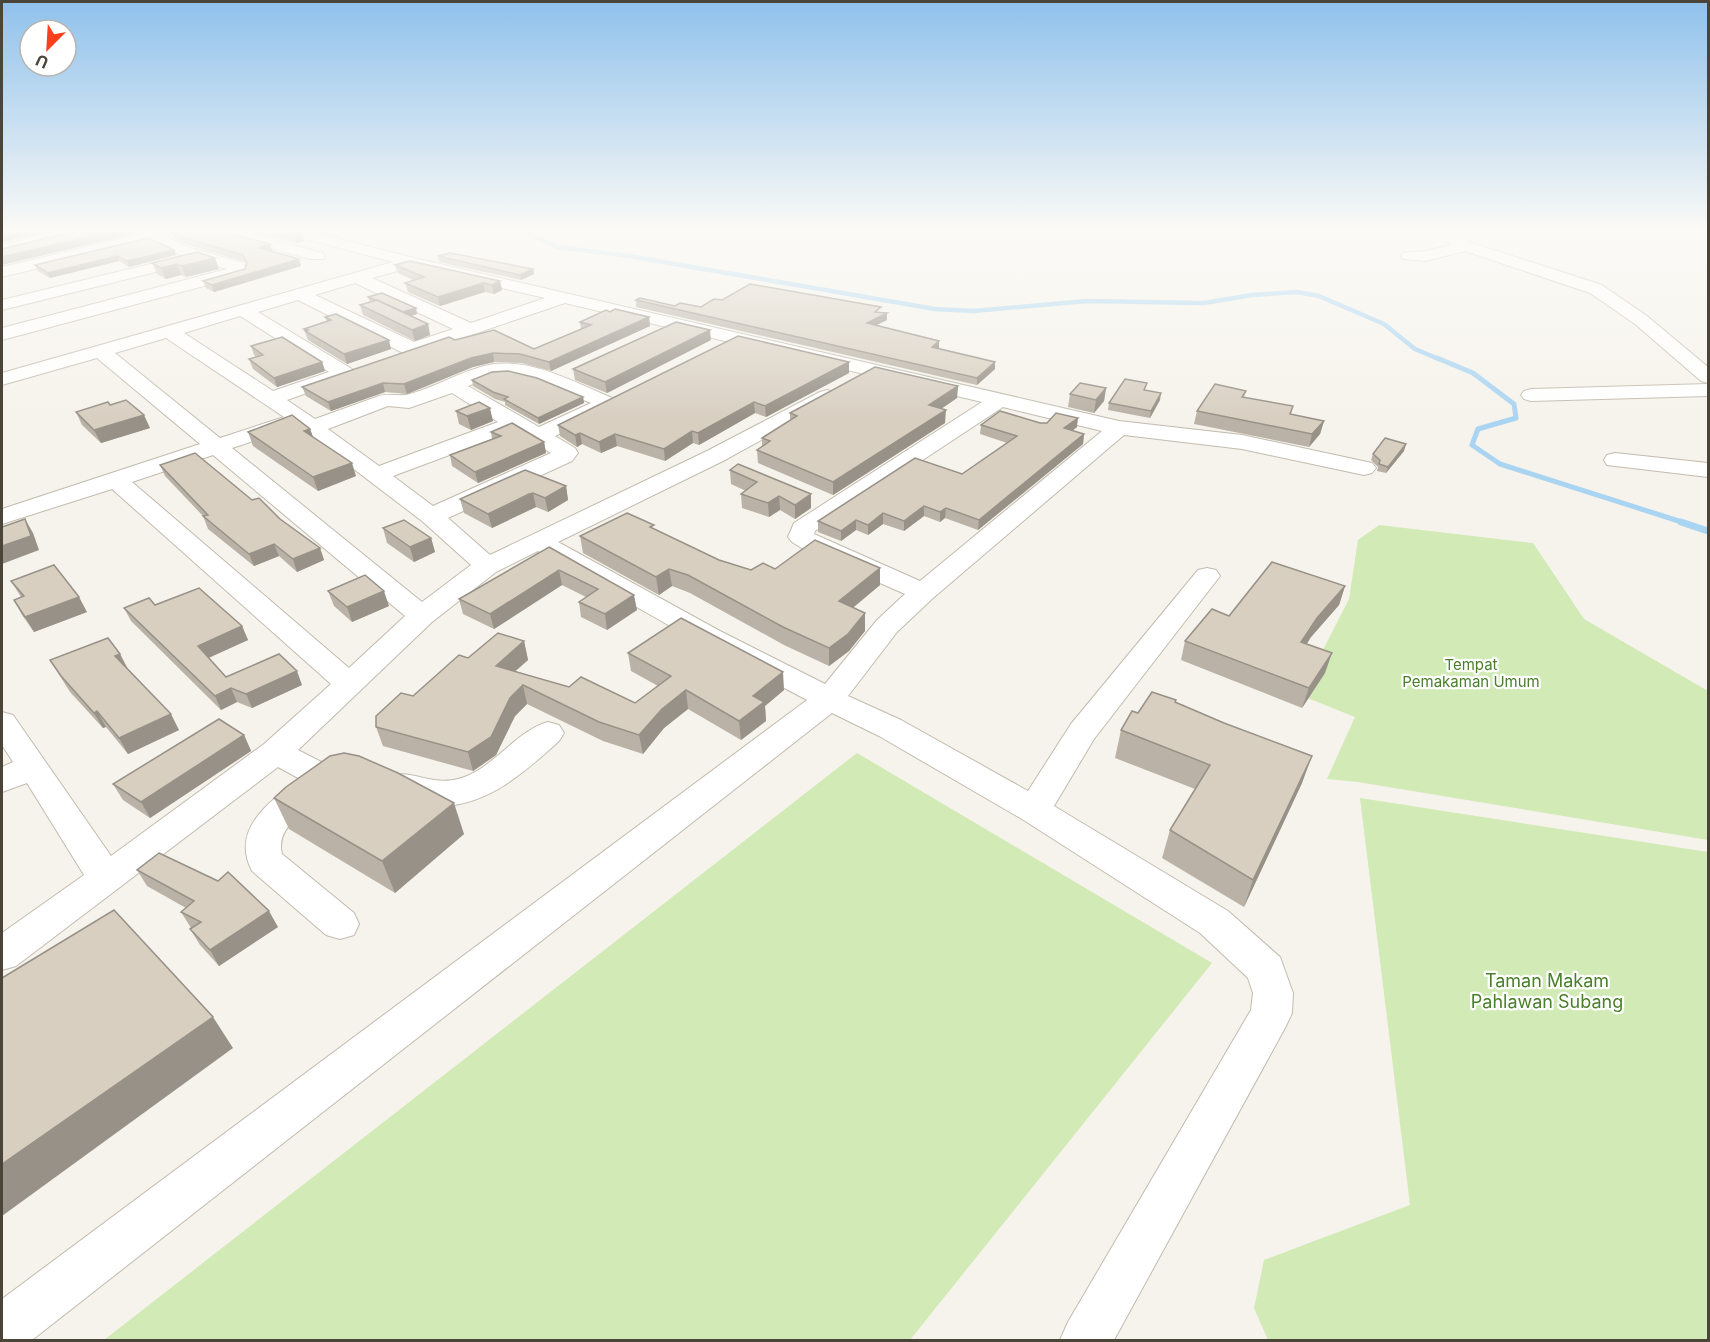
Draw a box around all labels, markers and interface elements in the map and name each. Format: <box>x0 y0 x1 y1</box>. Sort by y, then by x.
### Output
north arrow <box>18 18 78 78</box>
text: U <box>32 50 51 73</box>
park label: Tempat Pemakaman Umum <box>1402 655 1540 691</box>
park label: Taman Makam Pahlawan Subang <box>1471 970 1623 1012</box>

